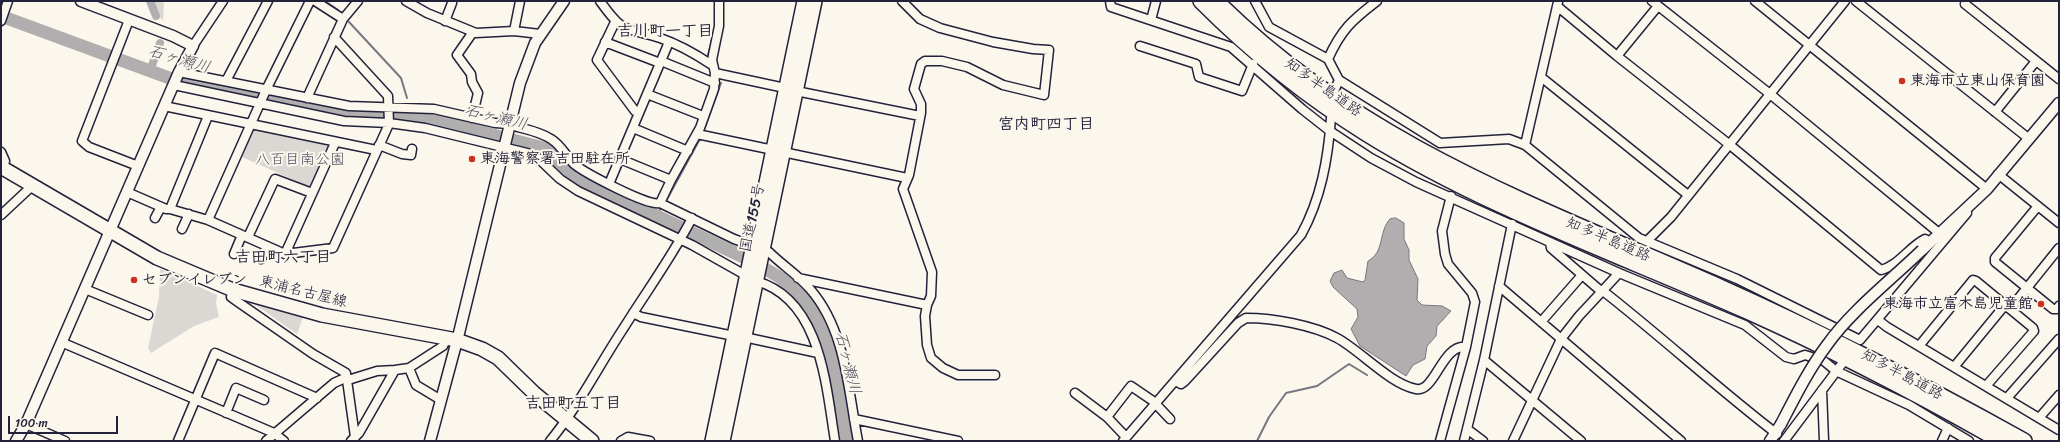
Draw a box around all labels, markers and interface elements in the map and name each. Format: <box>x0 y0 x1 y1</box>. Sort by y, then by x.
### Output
district label: 吉川町一丁目 <box>617 22 713 42</box>
water label: 石ヶ瀬川 <box>146 42 212 78</box>
street label: 知多半島道路 <box>1281 55 1365 121</box>
place label: 東海市立東山保育園 <box>1910 72 2045 90</box>
marker: 東海市立東山保育園 <box>1897 76 1907 86</box>
water label: 石ヶ瀬川 <box>463 101 529 135</box>
district label: 宮内町四丁目 <box>998 115 1094 135</box>
place label: 東海警察署吉田駐在所 <box>480 150 630 168</box>
park label: 八百目南公園 <box>255 151 345 169</box>
marker: 東海警察署吉田駐在所 <box>467 154 477 164</box>
street label: 国道155号 <box>737 182 769 254</box>
street label: 知多半島道路 <box>1563 214 1653 266</box>
district label: 吉田町六丁目 <box>235 248 331 268</box>
place label: セブンイレブン <box>142 271 247 289</box>
street label: 東浦名古屋線 <box>257 272 349 312</box>
marker: セブンイレブン <box>129 275 139 285</box>
place label: 東海市立富木島児童館 <box>1883 295 2033 313</box>
marker: 東海市立富木島児童館 <box>2036 299 2046 309</box>
water label: 石ヶ瀬川 <box>830 330 864 396</box>
street label: 知多半島道路 <box>1858 346 1946 404</box>
district label: 吉田町五丁目 <box>525 394 621 414</box>
scale bar <box>10 408 120 434</box>
text: 100 m <box>15 412 48 434</box>

